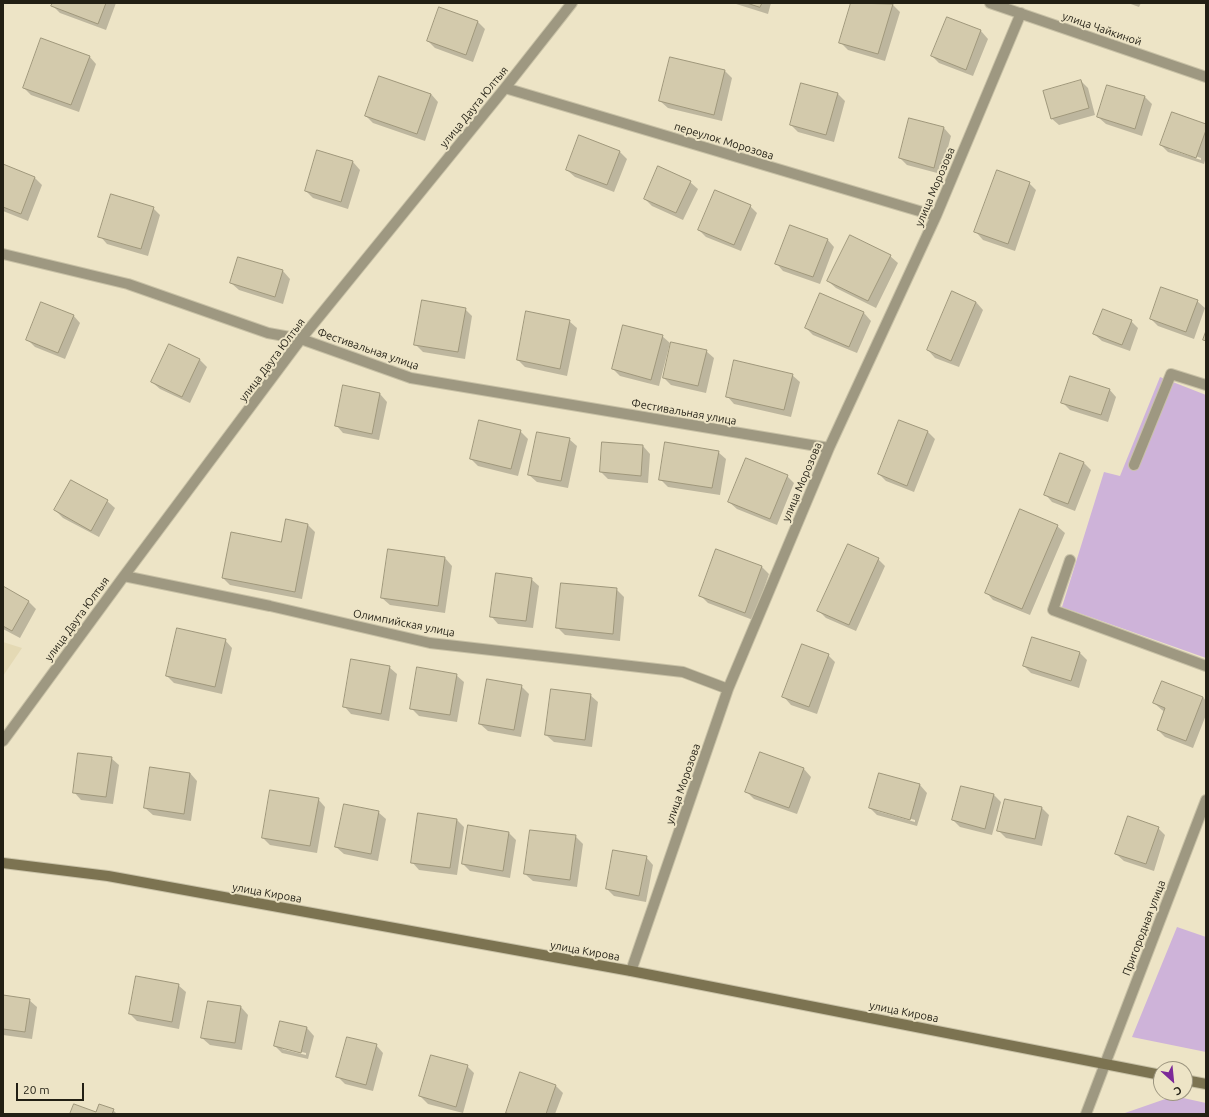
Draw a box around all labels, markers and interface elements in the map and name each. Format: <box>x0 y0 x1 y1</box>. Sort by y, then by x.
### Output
street label: улица Чайкиной <box>1061 9 1143 49</box>
street label: улица Даута Юлтыя <box>437 64 511 150</box>
street label: переулок Морозова <box>673 120 775 162</box>
street label: улица Морозова <box>912 145 958 229</box>
street label: улица Даута Юлтыя <box>236 316 308 404</box>
street label: Фестивальная улица <box>315 325 421 373</box>
street label: Фестивальная улица <box>630 396 738 428</box>
street label: улица Морозова <box>779 440 825 524</box>
street label: улица Даута Юлтыя <box>42 574 112 664</box>
street label: Олимпийская улица <box>352 607 456 639</box>
street label: улица Морозова <box>663 742 703 826</box>
street label: Пригородная улица <box>1120 878 1168 978</box>
street label: улица Кирова <box>231 880 303 906</box>
street label: улица Кирова <box>549 938 621 964</box>
street label: улица Кирова <box>868 999 940 1025</box>
north arrow <box>1153 1061 1193 1101</box>
scale bar <box>18 1075 86 1101</box>
text: 20 m <box>23 1083 50 1096</box>
text: С <box>1172 1084 1184 1098</box>

